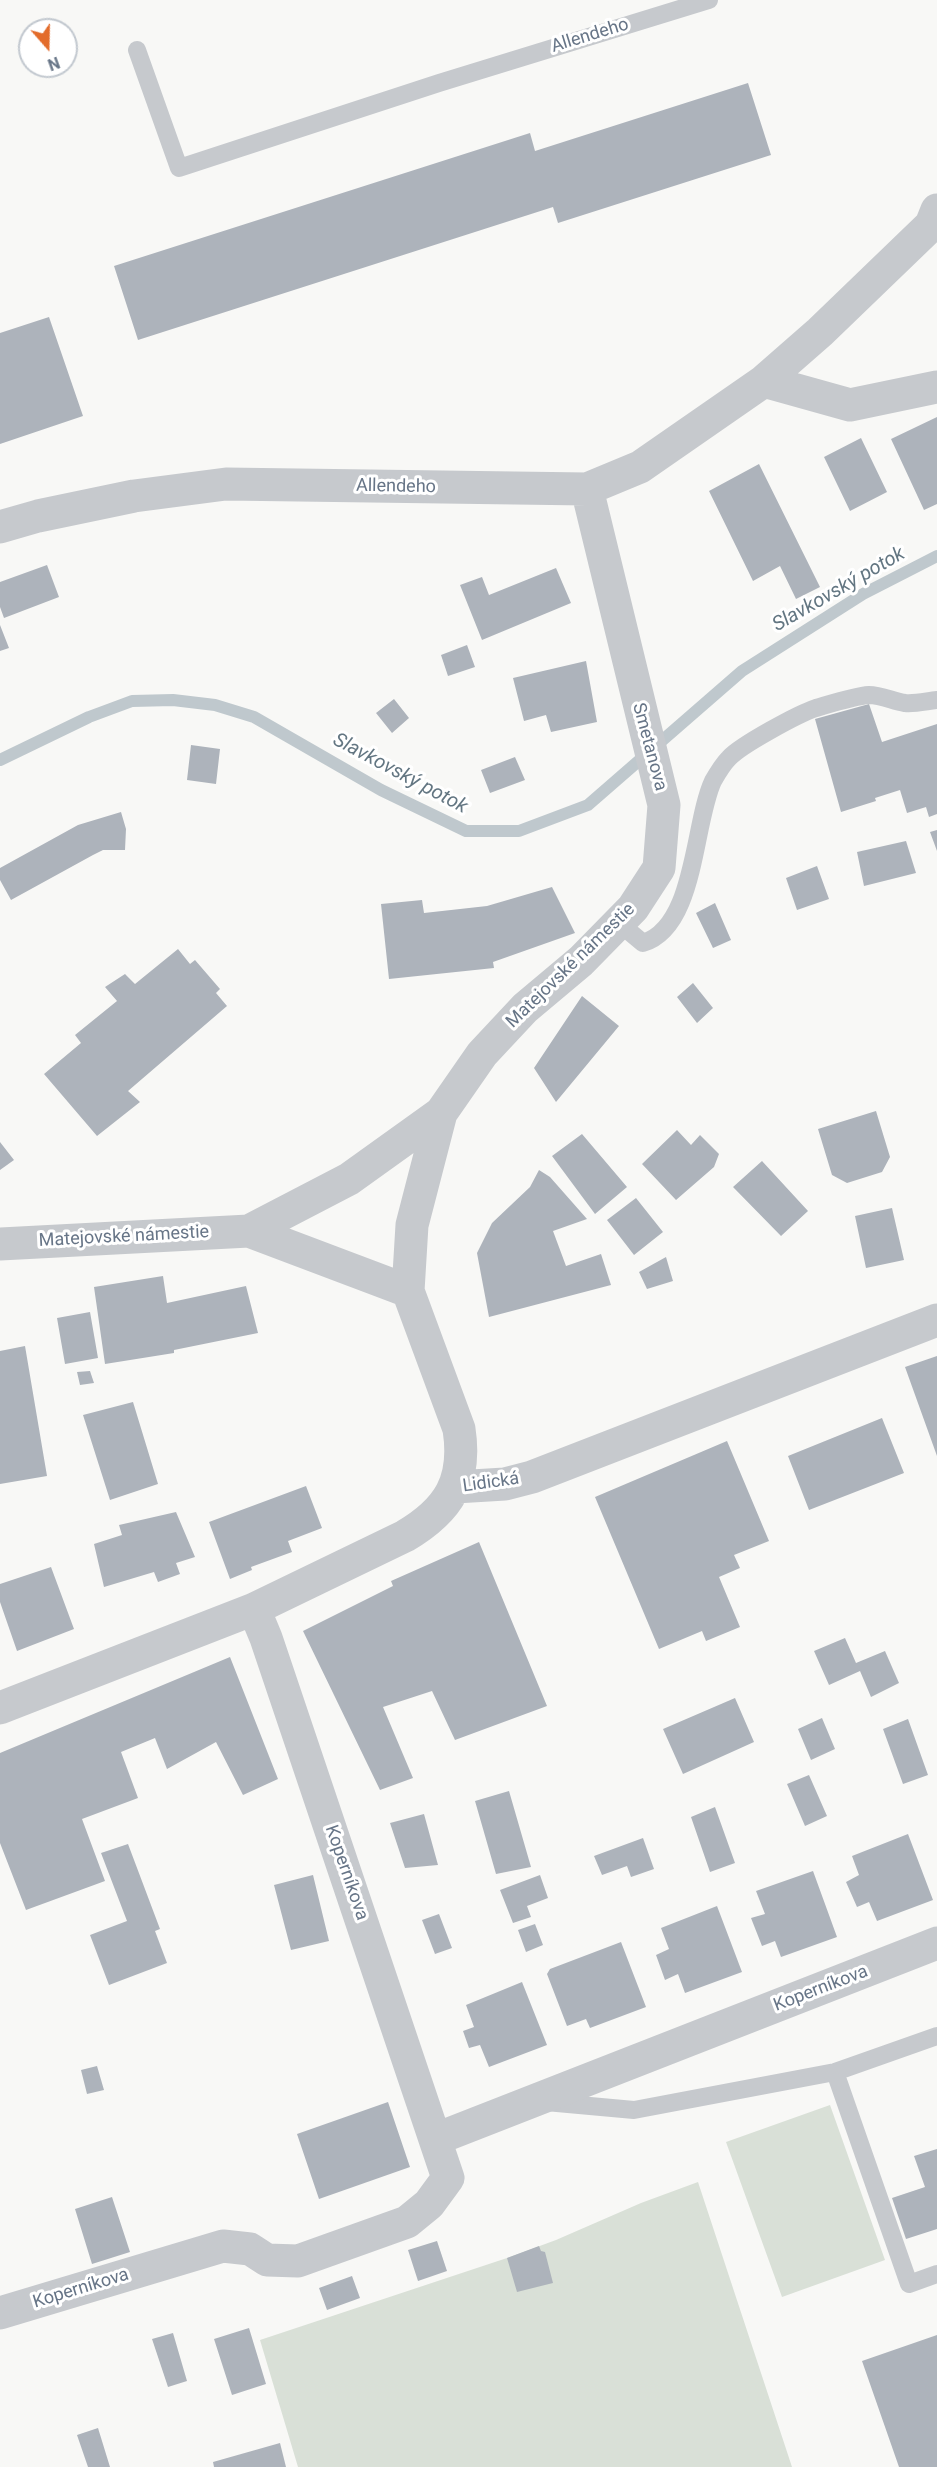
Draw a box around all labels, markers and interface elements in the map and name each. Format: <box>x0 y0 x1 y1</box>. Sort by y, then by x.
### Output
street label: Allendeho <box>549 14 631 58</box>
north arrow <box>18 18 78 78</box>
text: N <box>45 53 62 74</box>
street label: Allendeho <box>356 476 436 498</box>
water label: Slavkovský potok <box>768 542 910 638</box>
street label: Smetanova <box>627 701 671 793</box>
water label: Slavkovský potok <box>329 728 471 820</box>
street label: Matejovské námestie <box>502 899 640 1033</box>
street label: Matejovské námestie <box>38 1222 210 1252</box>
street label: Lidická <box>461 1468 521 1498</box>
street label: Koperníkova <box>320 1823 372 1923</box>
street label: Koperníkova <box>771 1961 871 2017</box>
street label: Koperníkova <box>30 2264 132 2314</box>

